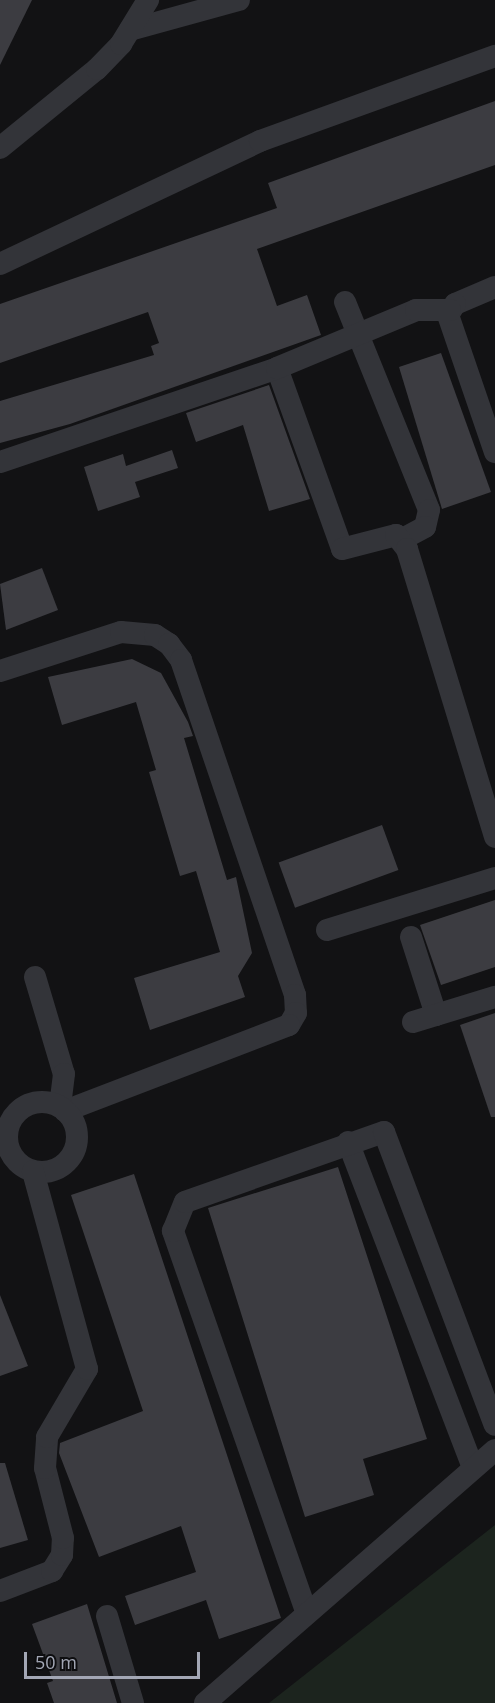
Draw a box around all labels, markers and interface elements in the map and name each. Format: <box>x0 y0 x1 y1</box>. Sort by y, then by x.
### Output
scale bar <box>27 1640 202 1678</box>
text: 50 m <box>35 1650 77 1674</box>

